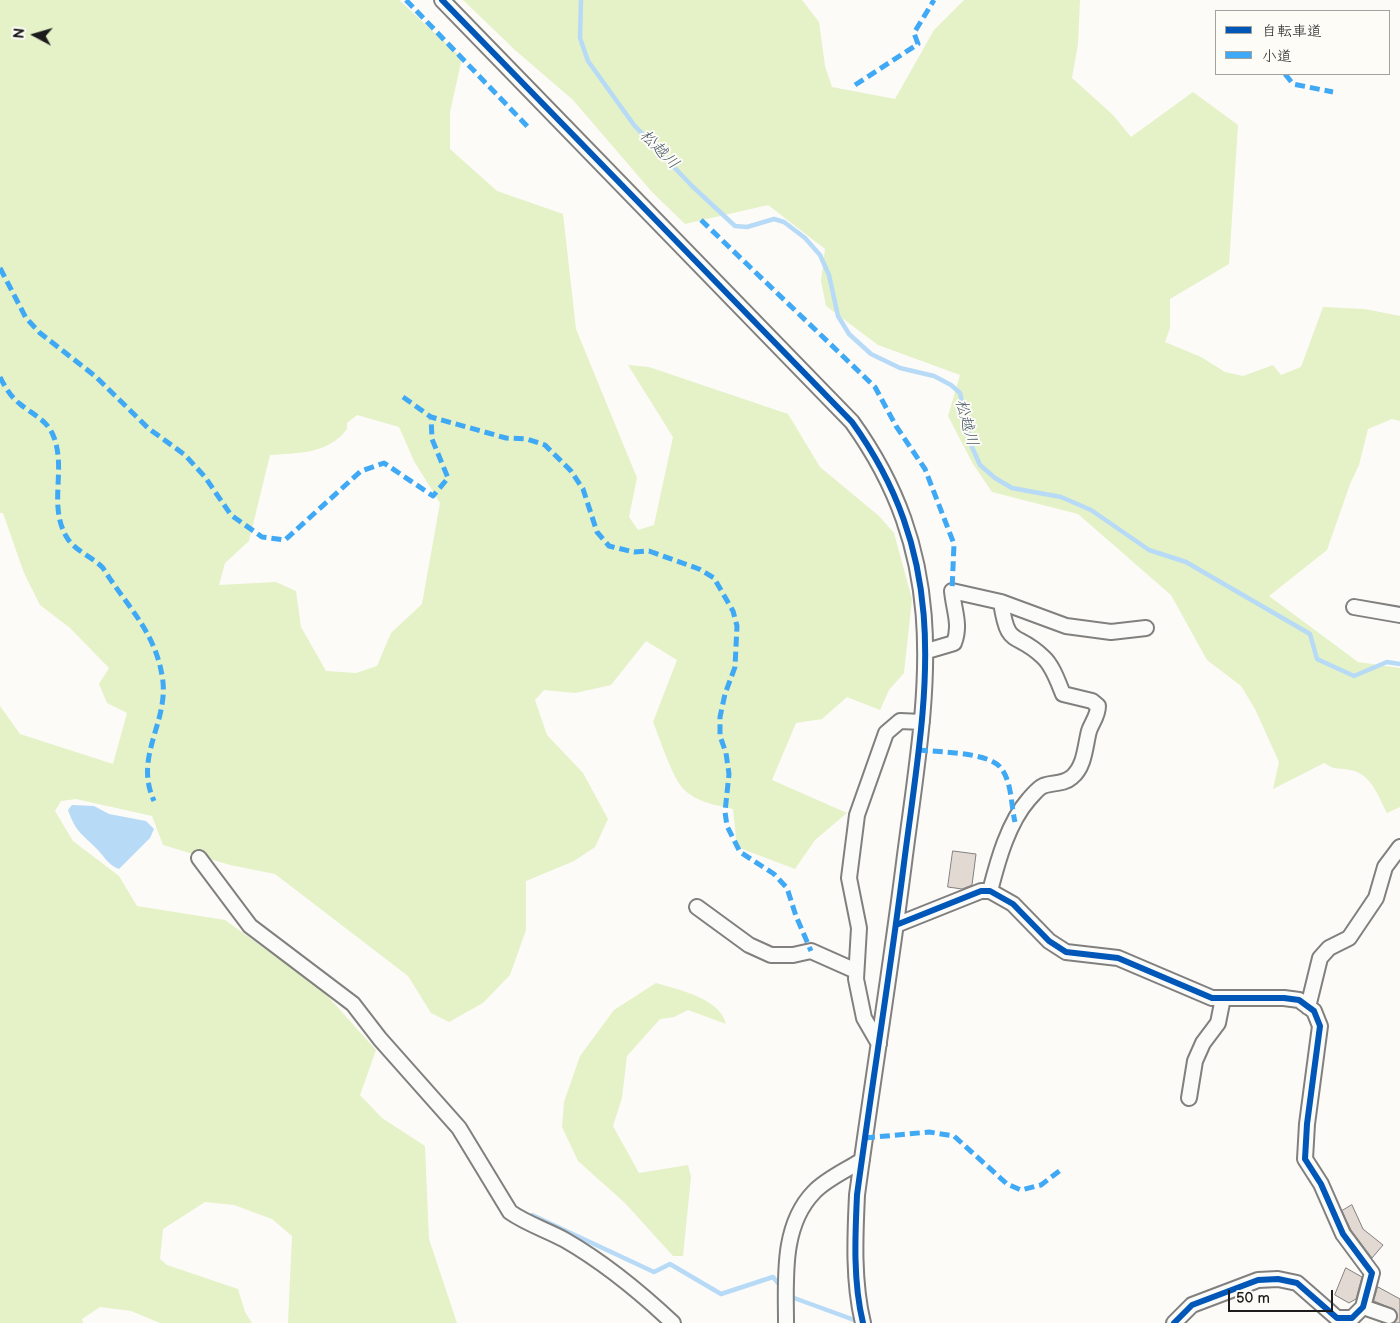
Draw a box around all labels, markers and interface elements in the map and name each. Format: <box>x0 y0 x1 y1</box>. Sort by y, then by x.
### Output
north arrow <box>10 10 60 60</box>
legend <box>1215 10 1390 75</box>
text: 自転車道 <box>1262 22 1322 41</box>
text: N <box>11 27 29 40</box>
text: 小道 <box>1262 47 1292 66</box>
water label: 松越川 <box>635 126 683 174</box>
water label: 松越川 <box>951 397 981 449</box>
scale bar <box>1230 1280 1335 1312</box>
text: 50 m <box>1236 1289 1270 1308</box>

